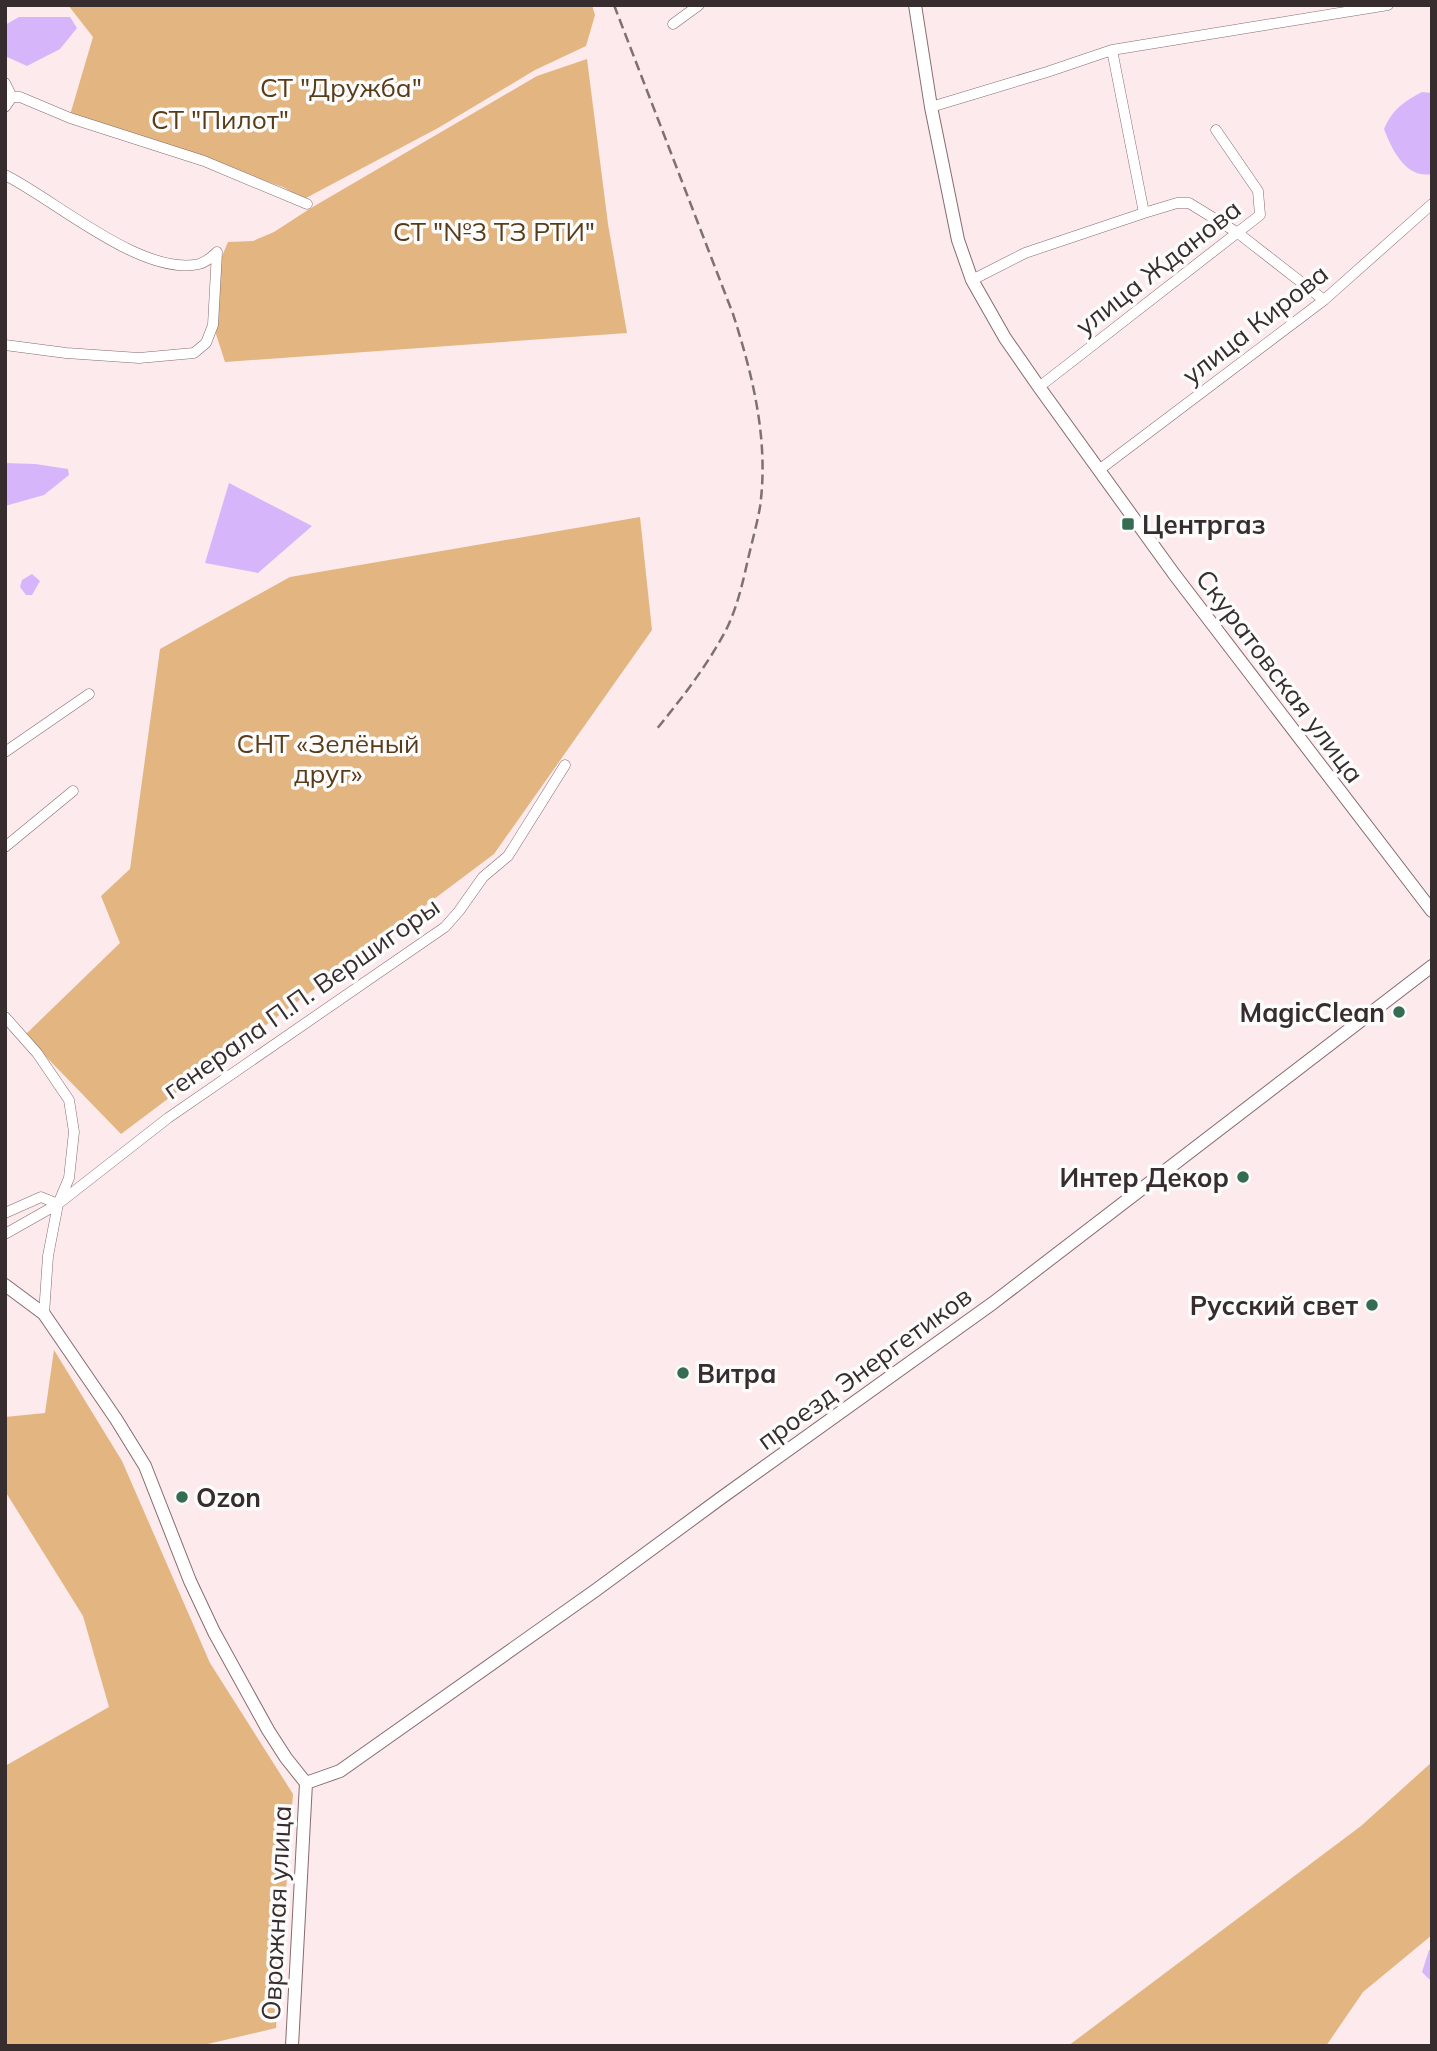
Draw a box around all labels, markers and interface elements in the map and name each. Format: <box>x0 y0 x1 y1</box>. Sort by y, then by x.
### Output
park label: СТ "Дружба" <box>260 71 422 104</box>
park label: СТ "Пилот" <box>151 103 289 136</box>
street label: улица Жданова <box>1069 192 1247 342</box>
park label: СТ "№3 ТЗ РТИ" <box>393 215 595 248</box>
street label: улица Кирова <box>1175 257 1335 391</box>
place label: Центргаз <box>1142 508 1266 541</box>
marker: Центргаз <box>1120 516 1136 532</box>
street label: Скуратовская улица <box>1189 563 1371 789</box>
park label: СНТ «Зелёный друг» <box>236 727 420 790</box>
street label: генерала П.П. Вершигоры <box>156 890 446 1106</box>
place label: MagicClean <box>1240 996 1385 1029</box>
marker: MagicClean <box>1391 1004 1407 1020</box>
place label: Интер Декор <box>1060 1161 1229 1194</box>
marker: Интер Декор <box>1235 1169 1251 1185</box>
street label: проезд Энергетиков <box>750 1279 978 1457</box>
place label: Русский свет <box>1190 1289 1358 1322</box>
marker: Русский свет <box>1364 1297 1380 1313</box>
place label: Витра <box>697 1357 776 1390</box>
marker: Витра <box>675 1365 691 1381</box>
place label: Ozon <box>196 1481 261 1514</box>
marker: Ozon <box>174 1489 190 1505</box>
street label: Овражная улица <box>254 1805 298 2021</box>

